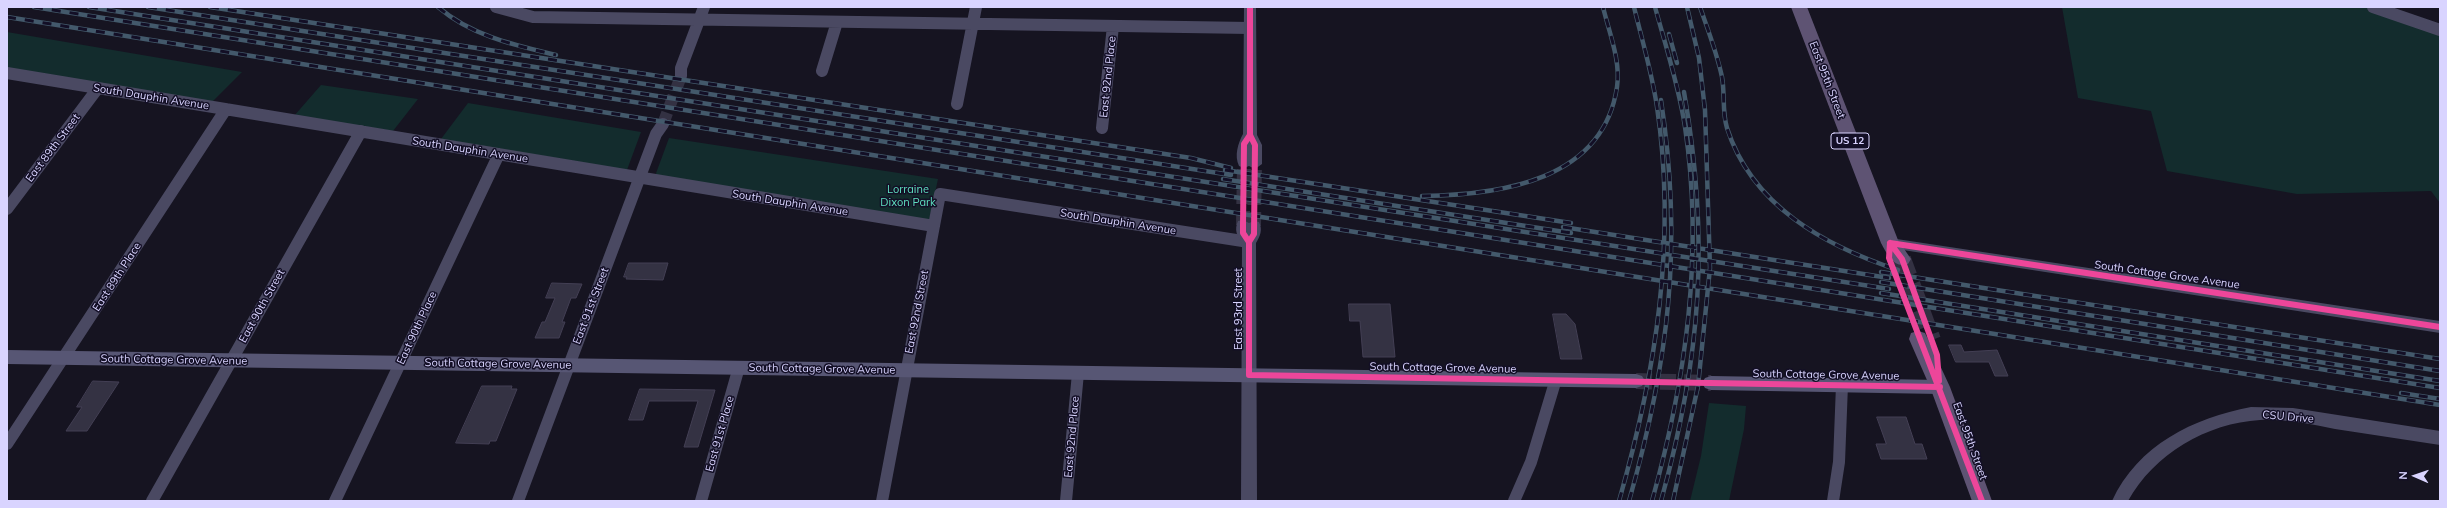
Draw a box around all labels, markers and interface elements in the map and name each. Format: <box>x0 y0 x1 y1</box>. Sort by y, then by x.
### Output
street label: East 92nd Place <box>1097 36 1119 118</box>
street label: East 95th Street <box>1806 39 1848 121</box>
street label: South Dauphin Avenue <box>92 81 210 113</box>
street label: East 89th Street <box>23 111 83 185</box>
road number: US 12 <box>1831 133 1869 149</box>
street label: South Dauphin Avenue <box>411 134 529 166</box>
park label: Lorraine Dixon Park <box>880 183 936 209</box>
street label: South Dauphin Avenue <box>731 187 849 219</box>
street label: South Dauphin Avenue <box>1059 206 1177 238</box>
street label: East 89th Place <box>90 240 144 314</box>
street label: South Cottage Grove Avenue <box>2093 258 2241 292</box>
street label: East 91st Street <box>570 266 612 346</box>
street label: East 90th Street <box>236 267 288 345</box>
street label: East 93rd Street <box>1232 268 1246 350</box>
street label: East 92nd Street <box>902 269 932 355</box>
street label: East 90th Place <box>394 289 440 367</box>
street label: South Cottage Grove Avenue <box>101 352 247 368</box>
street label: South Cottage Grove Avenue <box>425 356 571 372</box>
street label: South Cottage Grove Avenue <box>1370 360 1516 376</box>
street label: South Cottage Grove Avenue <box>749 361 895 377</box>
street label: South Cottage Grove Avenue <box>1753 367 1899 383</box>
street label: East 91st Place <box>703 395 737 473</box>
street label: East 92nd Place <box>1062 396 1082 478</box>
street label: East 95th Street <box>1950 400 1990 482</box>
street label: CSU Drive <box>2262 408 2314 426</box>
north arrow <box>2395 456 2435 496</box>
text: N <box>2396 471 2410 480</box>

